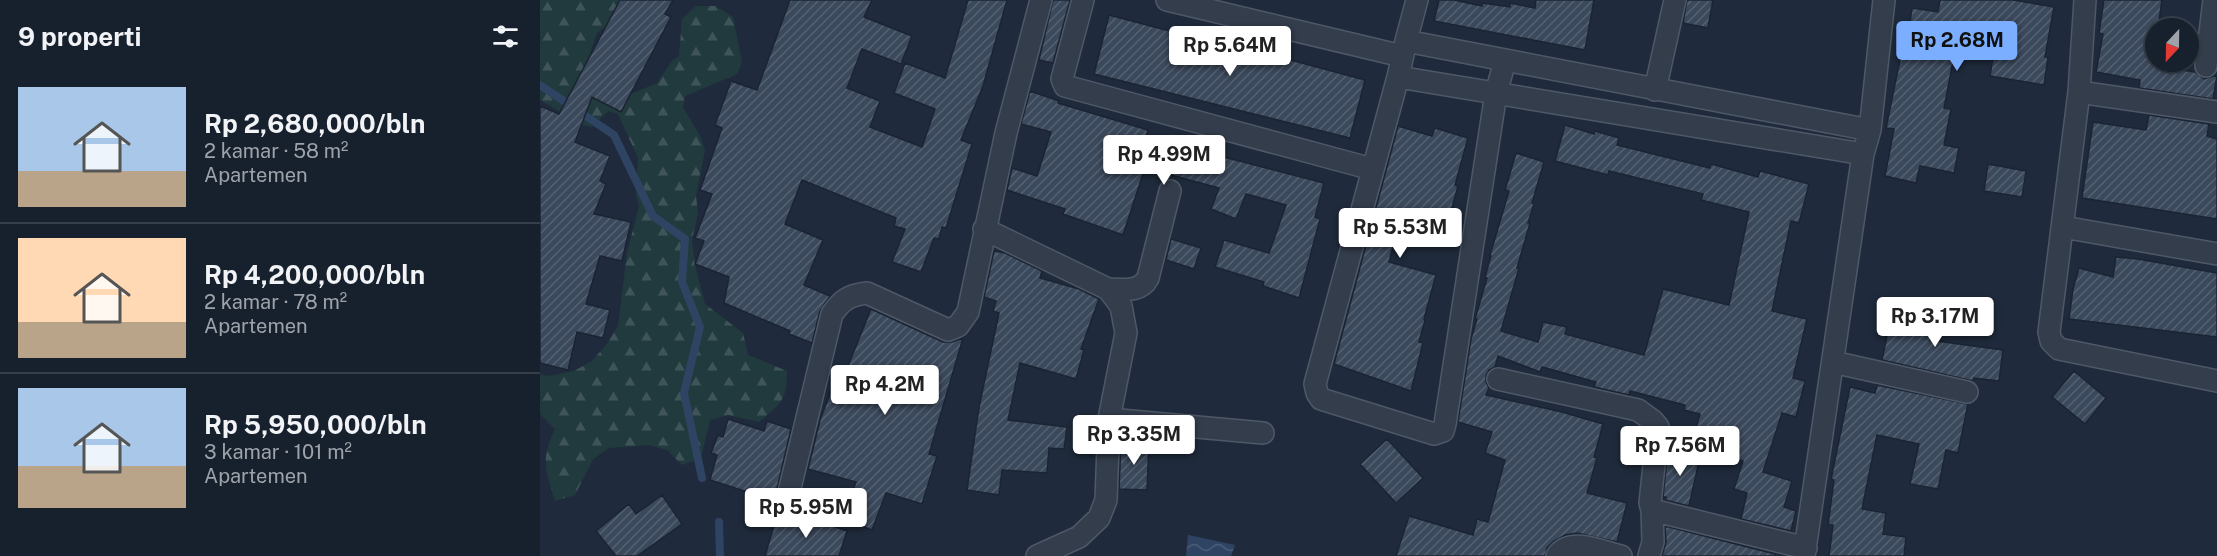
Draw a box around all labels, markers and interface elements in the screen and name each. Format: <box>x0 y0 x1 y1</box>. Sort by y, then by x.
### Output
north arrow <box>2145 18 2199 72</box>
map controls <box>2145 18 2199 72</box>
icon: filters <box>489 20 522 53</box>
text: 9 properti <box>18 21 142 52</box>
pin: Rp 2.68M <box>1895 21 2019 72</box>
pin: Rp 5.64M <box>1168 26 1292 77</box>
text: Rp 2.68M <box>1910 28 2004 52</box>
text: Rp 5.64M <box>1183 33 1277 57</box>
text: Rp 2,680,000/bln <box>204 108 425 139</box>
icon: home <box>66 111 138 183</box>
pin: Rp 4.99M <box>1102 135 1226 186</box>
text: 2 kamar · 58 m² <box>204 139 348 163</box>
text: Rp 4.99M <box>1117 142 1211 166</box>
text: Apartemen <box>204 163 308 187</box>
pin: Rp 5.53M <box>1338 208 1462 259</box>
text: Rp 5.53M <box>1353 215 1447 239</box>
text: Rp 4,200,000/bln <box>204 259 425 290</box>
icon: home <box>66 262 138 334</box>
text: 2 kamar · 78 m² <box>204 290 347 314</box>
pin: Rp 3.17M <box>1873 297 1997 348</box>
text: Rp 3.17M <box>1891 304 1979 328</box>
text: Apartemen <box>204 314 308 338</box>
pin: Rp 4.2M <box>830 365 940 416</box>
text: Rp 4.2M <box>845 372 925 396</box>
text: Rp 5,950,000/bln <box>204 409 427 440</box>
icon: home <box>66 412 138 484</box>
pin: Rp 3.35M <box>1072 415 1196 466</box>
text: Rp 3.35M <box>1087 422 1181 446</box>
pin: Rp 7.56M <box>1618 426 1742 477</box>
text: Rp 7.56M <box>1634 433 1726 457</box>
text: 3 kamar · 101 m² <box>204 440 352 464</box>
text: Apartemen <box>204 464 308 488</box>
pin: Rp 5.95M <box>744 488 868 539</box>
text: Rp 5.95M <box>759 495 853 519</box>

